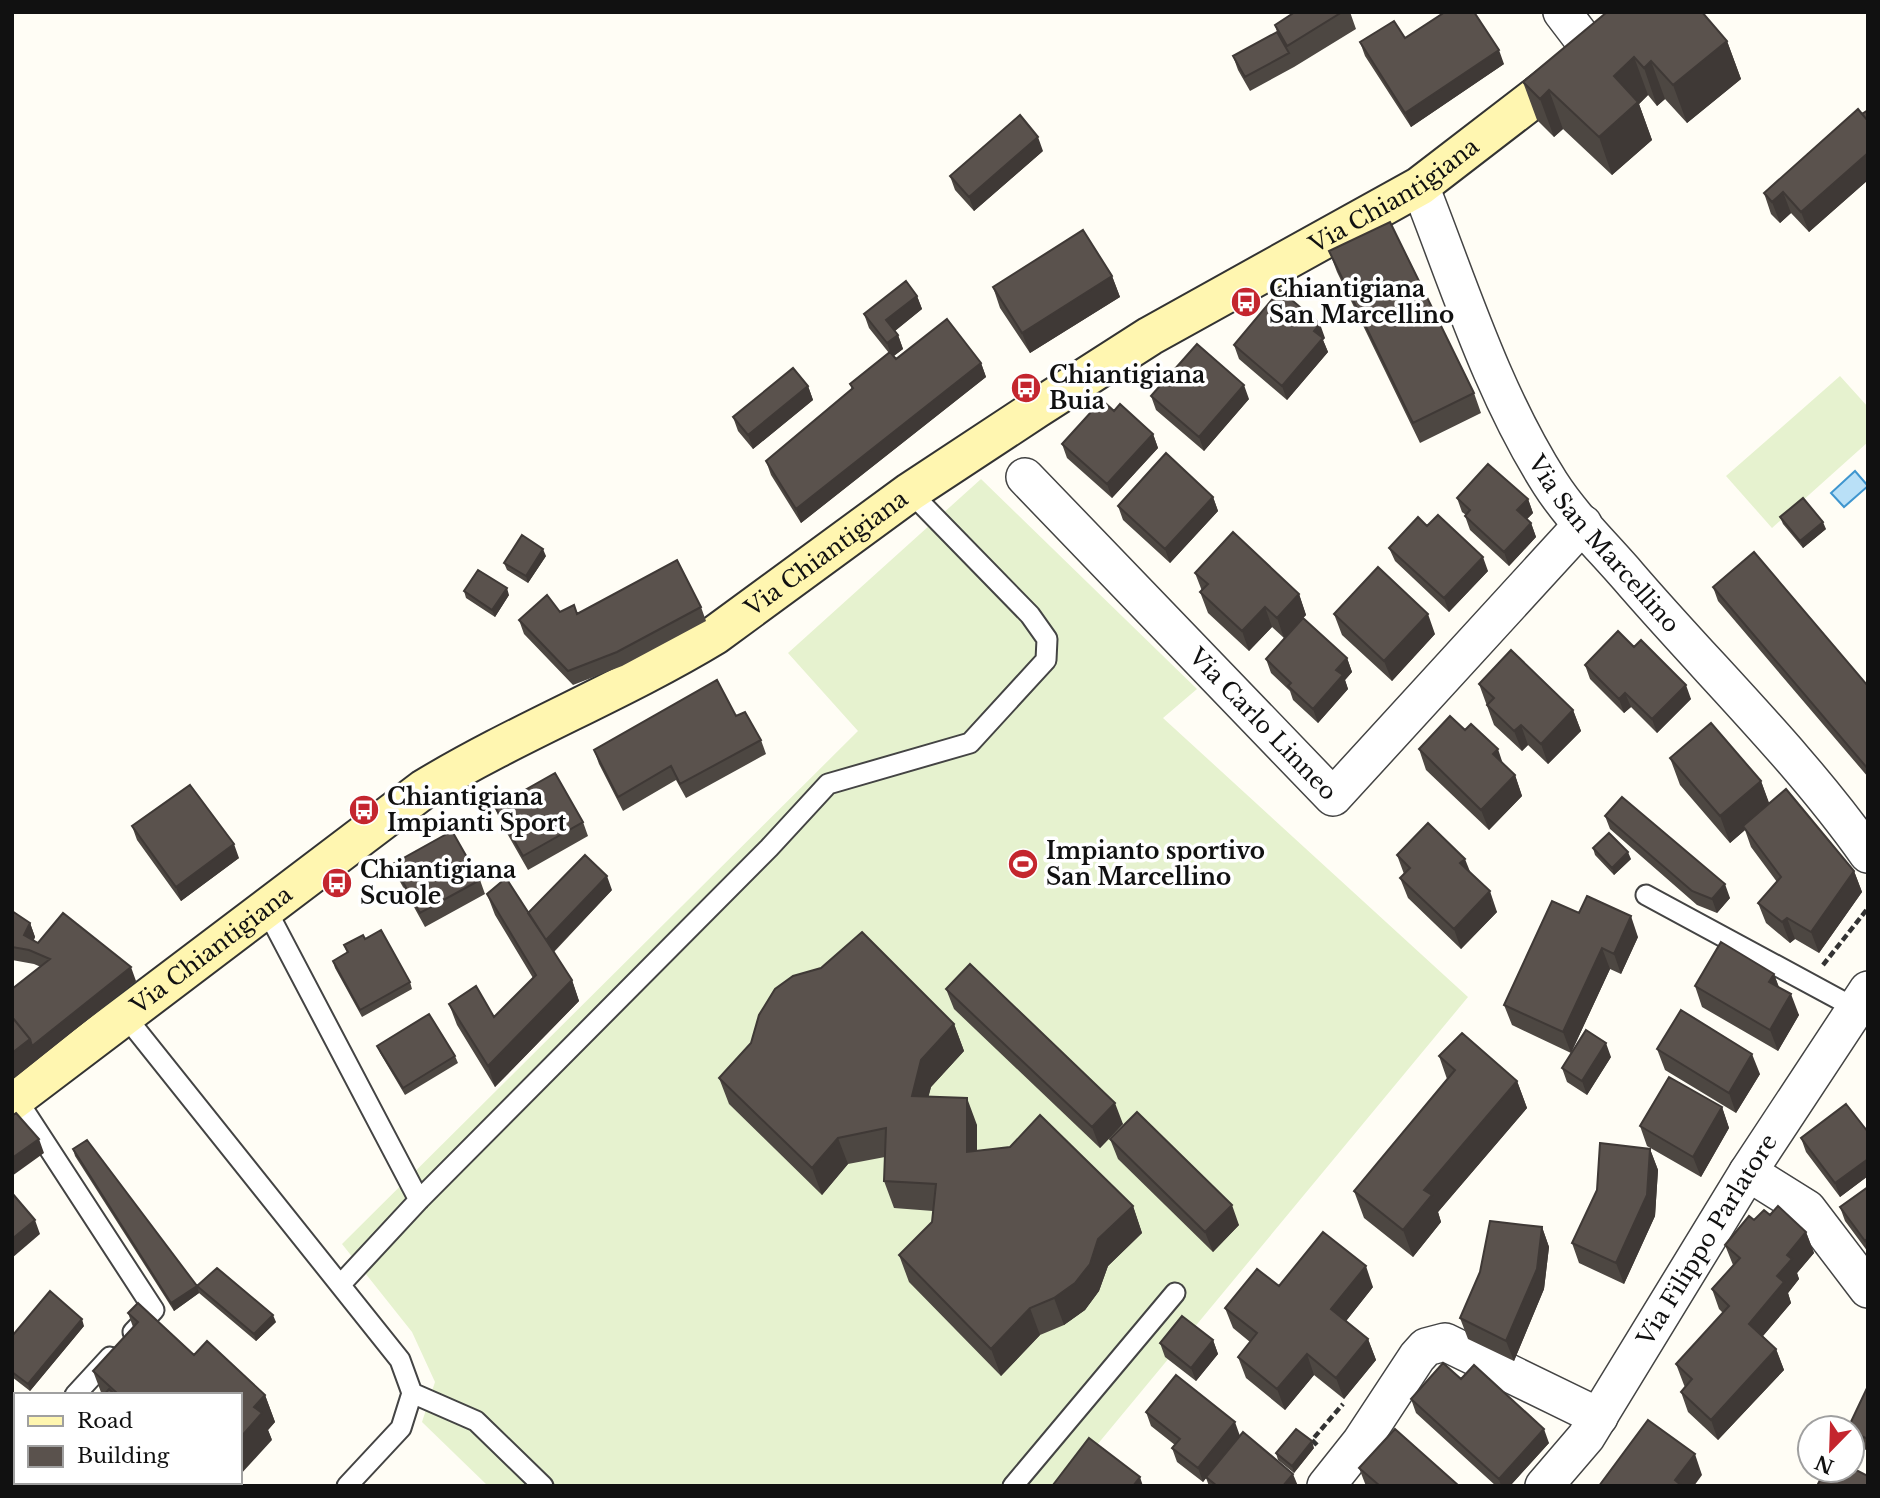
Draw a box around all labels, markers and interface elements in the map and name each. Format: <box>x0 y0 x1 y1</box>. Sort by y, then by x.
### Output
street label: Via Chiantigiana <box>1303 132 1485 259</box>
place label: Chiantigiana San Marcellino <box>1269 275 1454 329</box>
bus stop icon: Chiantigiana San Marcellino <box>1229 285 1263 319</box>
place label: Chiantigiana Buia <box>1049 361 1205 415</box>
bus stop icon: Chiantigiana Buia <box>1009 371 1043 405</box>
street label: Via San Marcellino <box>1522 449 1685 639</box>
street label: Via Chiantigiana <box>738 484 913 623</box>
street label: Via Carlo Linneo <box>1183 641 1343 806</box>
place label: Chiantigiana Impianti Sport <box>387 783 567 837</box>
bus stop icon: Chiantigiana Impianti Sport <box>347 793 381 827</box>
place label: Impianto sportivo San Marcellino <box>1046 837 1265 891</box>
sports icon: Impianto sportivo San Marcellino <box>1006 847 1040 881</box>
place label: Chiantigiana Scuole <box>360 856 516 910</box>
bus stop icon: Chiantigiana Scuole <box>320 866 354 900</box>
street label: Via Chiantigiana <box>124 880 298 1021</box>
street label: Via Filippo Parlatore <box>1631 1129 1783 1352</box>
legend <box>14 1393 242 1484</box>
text: Road <box>77 1408 133 1434</box>
north arrow <box>1796 1414 1866 1484</box>
text: Building <box>77 1443 170 1469</box>
text: N <box>1812 1450 1837 1478</box>

